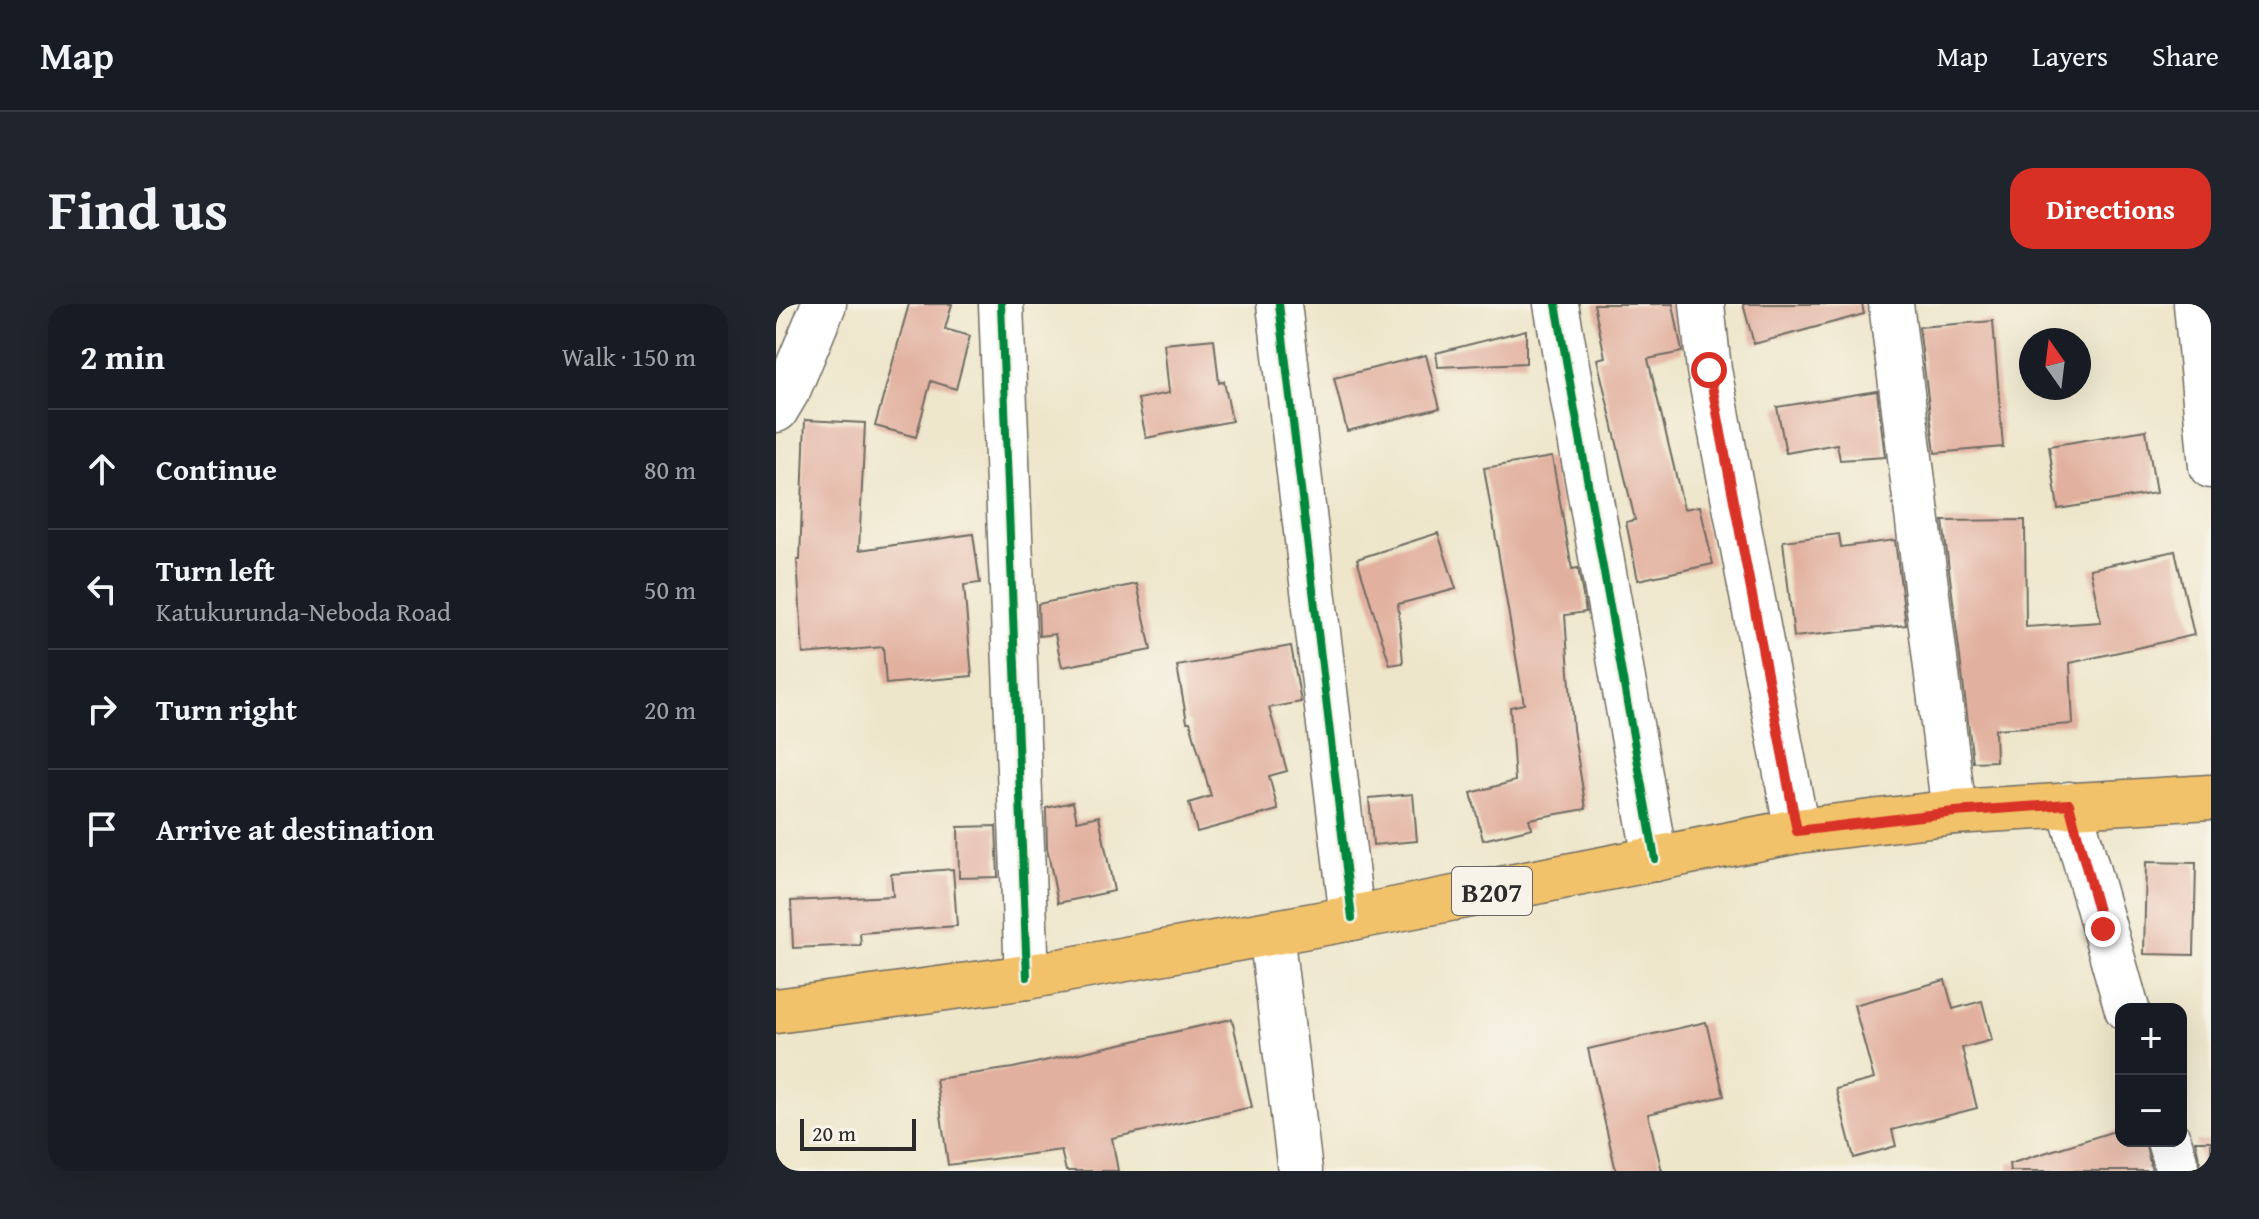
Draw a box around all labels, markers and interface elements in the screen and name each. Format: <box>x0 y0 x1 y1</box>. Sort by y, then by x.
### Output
text: Map <box>40 27 114 83</box>
text: Map <box>1937 35 1988 76</box>
text: Layers <box>2032 35 2108 76</box>
text: Share <box>2152 35 2219 76</box>
text: Find us <box>48 167 228 250</box>
button: Directions <box>2010 168 2211 249</box>
north arrow <box>2019 328 2091 400</box>
text: 2 min <box>80 332 165 381</box>
text: Walk · 150 m <box>562 337 696 376</box>
route start <box>1691 352 1727 388</box>
icon: ahead <box>80 447 124 491</box>
text: Continue <box>156 447 277 491</box>
text: 80 m <box>644 450 696 489</box>
text: Turn left <box>156 548 275 592</box>
icon: left <box>80 567 124 611</box>
text: 50 m <box>644 570 696 609</box>
text: Katukurunda-Neboda Road <box>156 592 451 631</box>
icon: right <box>80 687 124 731</box>
text: Turn right <box>156 687 297 731</box>
text: 20 m <box>644 690 696 729</box>
icon: arrive <box>80 807 124 851</box>
text: Arrive at destination <box>156 807 434 851</box>
road number: B207 <box>1452 867 1532 915</box>
route end <box>2085 911 2121 947</box>
map controls <box>2115 1003 2187 1147</box>
button: + <box>2115 1003 2187 1075</box>
button: − <box>2115 1075 2187 1147</box>
scale bar <box>800 1115 916 1151</box>
text: 20 m <box>812 1117 856 1149</box>

